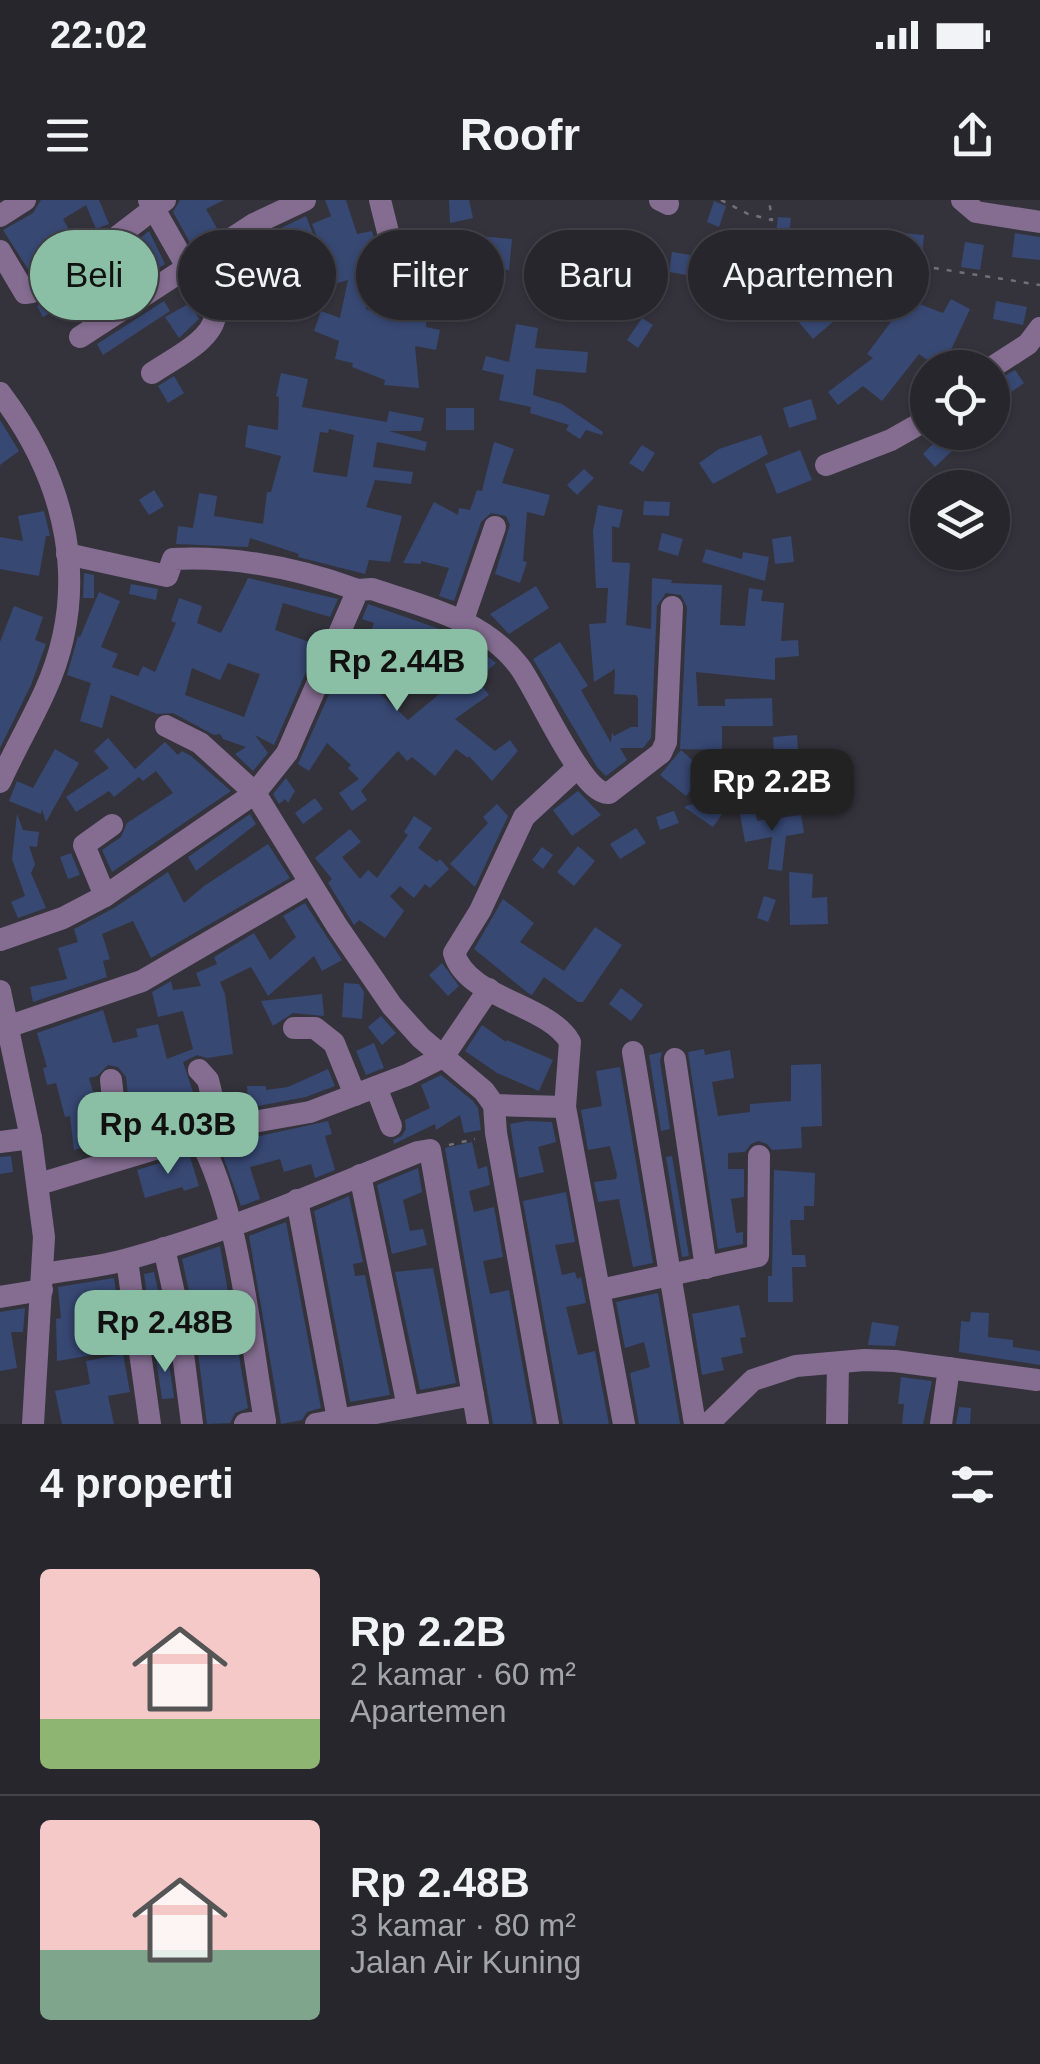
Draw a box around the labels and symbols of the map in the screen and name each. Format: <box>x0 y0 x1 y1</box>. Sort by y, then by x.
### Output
pin: Rp 2.44B <box>294 629 500 714</box>
pin: Rp 2.2B <box>680 749 864 834</box>
pin: Rp 4.03B <box>65 1092 271 1177</box>
pin: Rp 2.48B <box>62 1290 268 1375</box>

